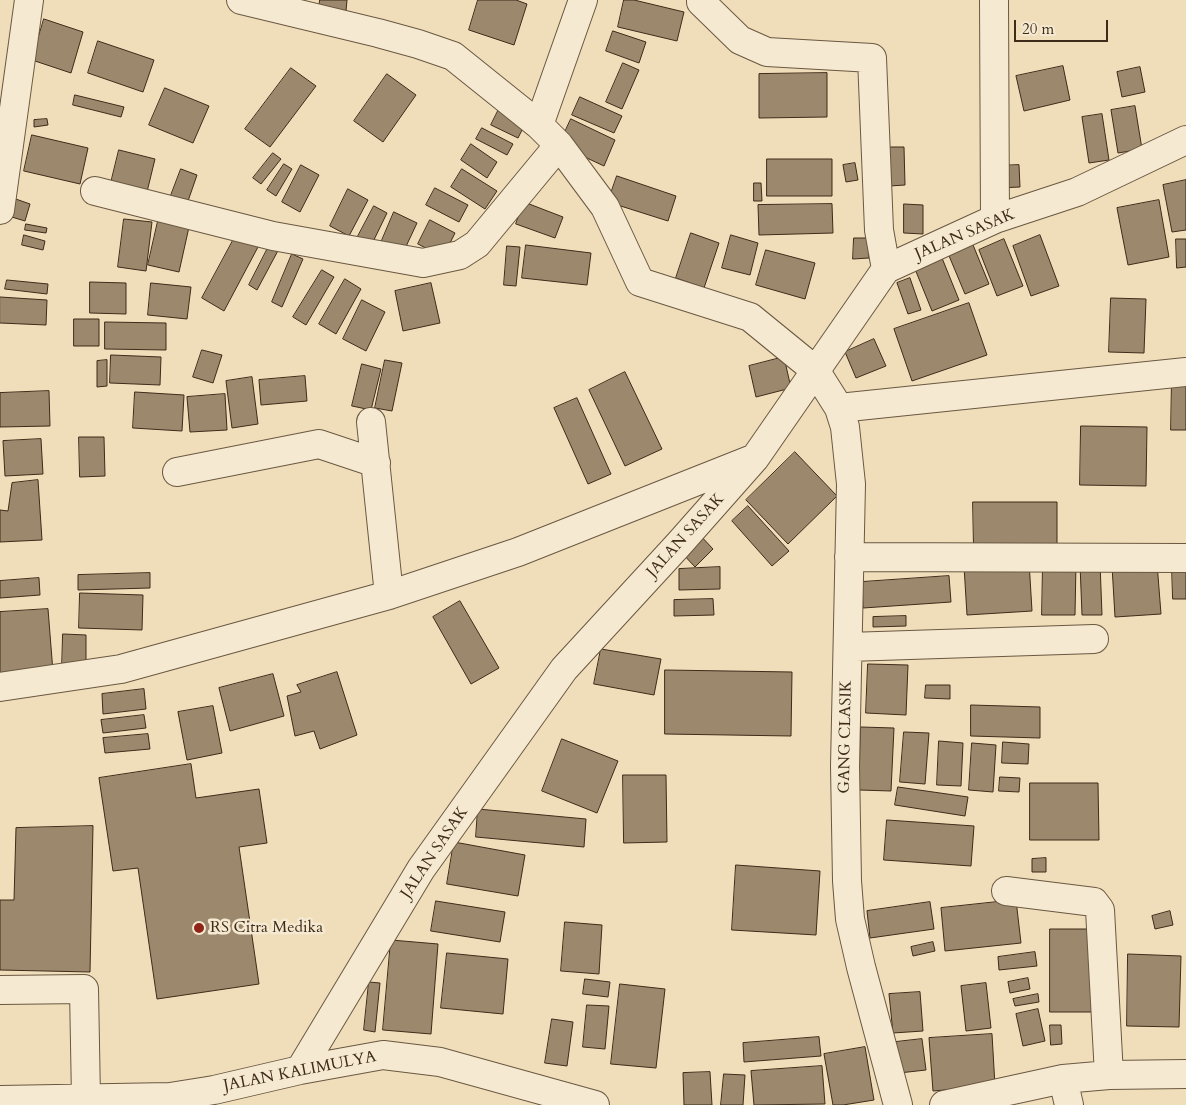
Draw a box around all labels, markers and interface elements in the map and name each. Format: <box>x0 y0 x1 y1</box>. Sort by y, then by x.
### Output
scale bar <box>1016 10 1110 42</box>
text: 20 m <box>1022 19 1054 39</box>
street label: JALAN SASAK <box>912 205 1018 265</box>
street label: JALAN SASAK <box>643 490 729 582</box>
street label: GANG CLASIK <box>835 680 857 794</box>
street label: JALAN SASAK <box>397 803 473 903</box>
place label: RS Citra Medika <box>210 918 323 938</box>
marker: RS Citra Medika <box>192 921 206 935</box>
street label: JALAN KALIMULYA <box>222 1048 378 1096</box>

